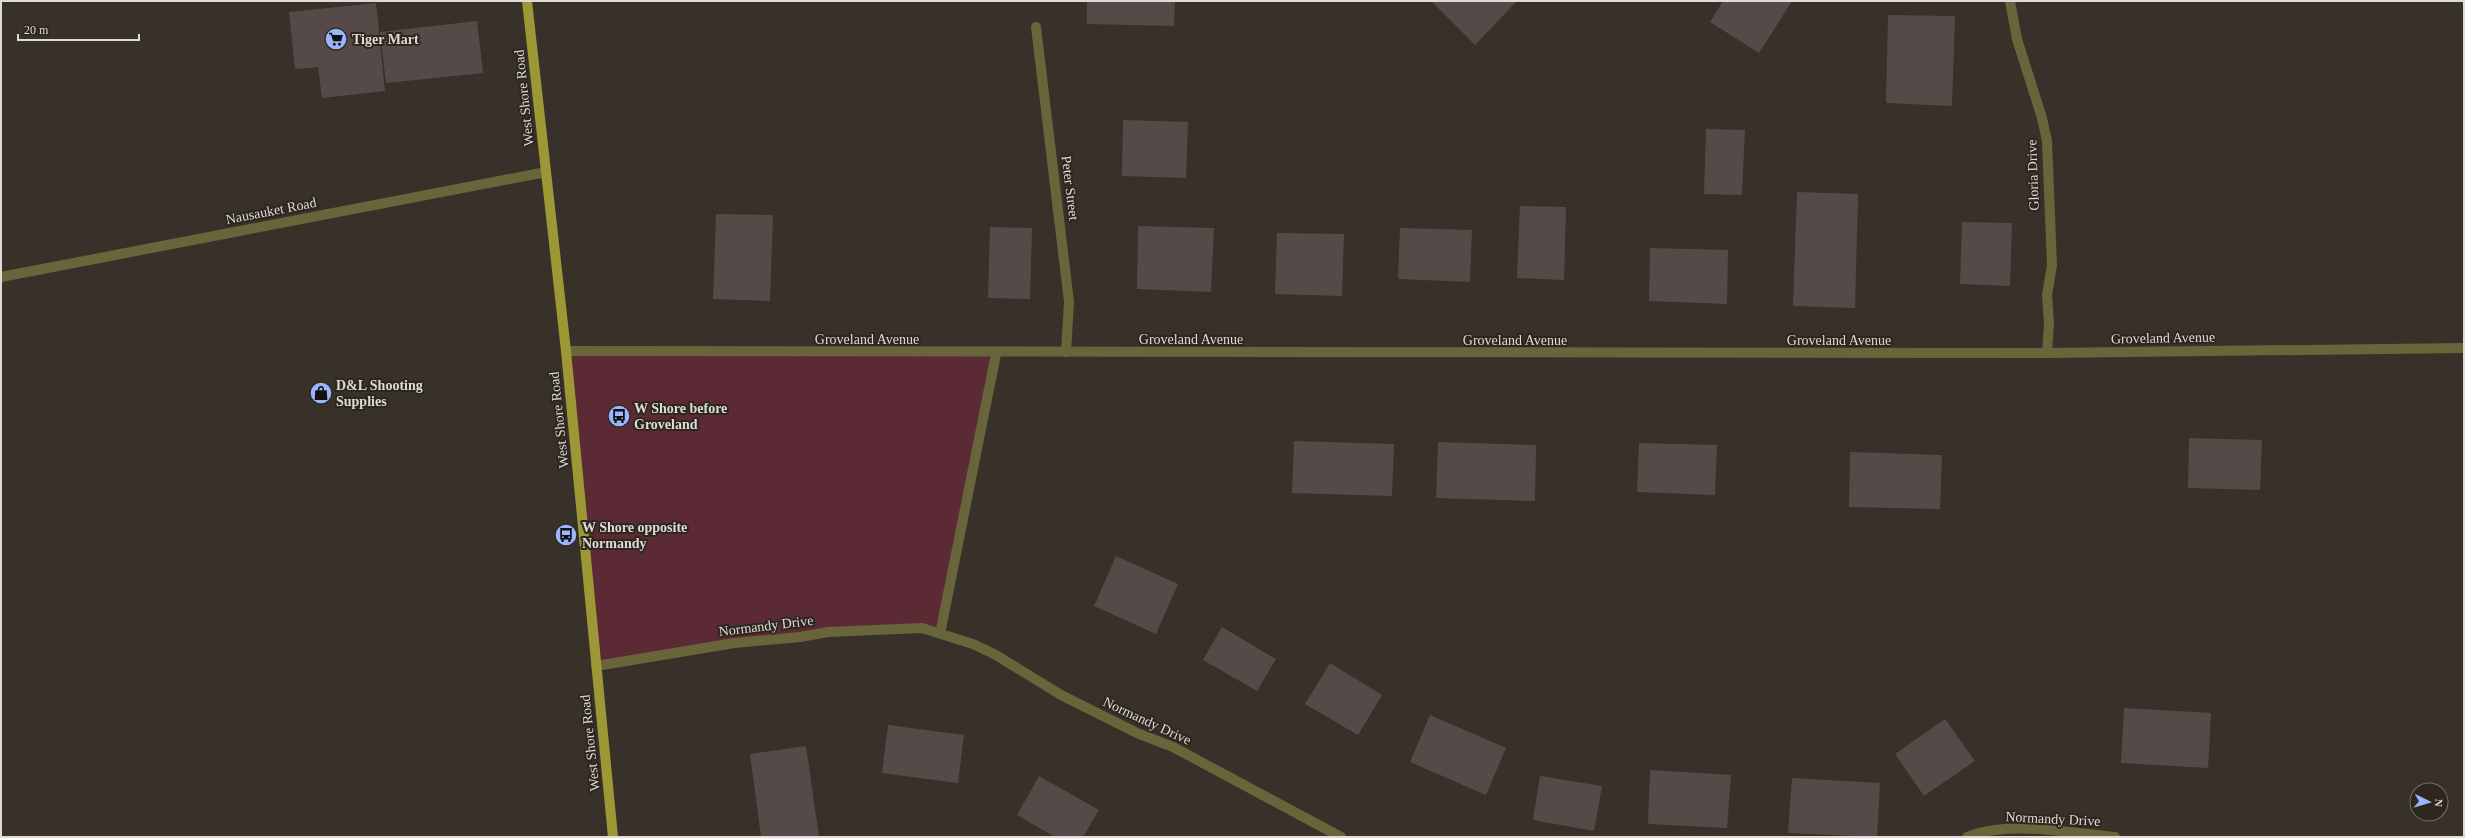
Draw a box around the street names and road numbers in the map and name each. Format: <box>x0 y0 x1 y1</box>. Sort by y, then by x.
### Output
street label: West Shore Road <box>511 49 537 147</box>
street label: Gloria Drive <box>2024 139 2042 211</box>
street label: Peter Street <box>1059 155 1081 221</box>
street label: Nausauket Road <box>224 195 318 227</box>
street label: Groveland Avenue <box>2111 330 2215 346</box>
street label: Groveland Avenue <box>815 332 919 347</box>
street label: Groveland Avenue <box>1139 332 1243 347</box>
street label: Groveland Avenue <box>1463 333 1567 348</box>
street label: Groveland Avenue <box>1787 333 1891 348</box>
street label: West Shore Road <box>546 371 572 469</box>
street label: Normandy Drive <box>718 613 814 639</box>
street label: West Shore Road <box>577 694 603 792</box>
street label: Normandy Drive <box>1101 694 1193 748</box>
street label: Normandy Drive <box>2005 809 2101 829</box>

